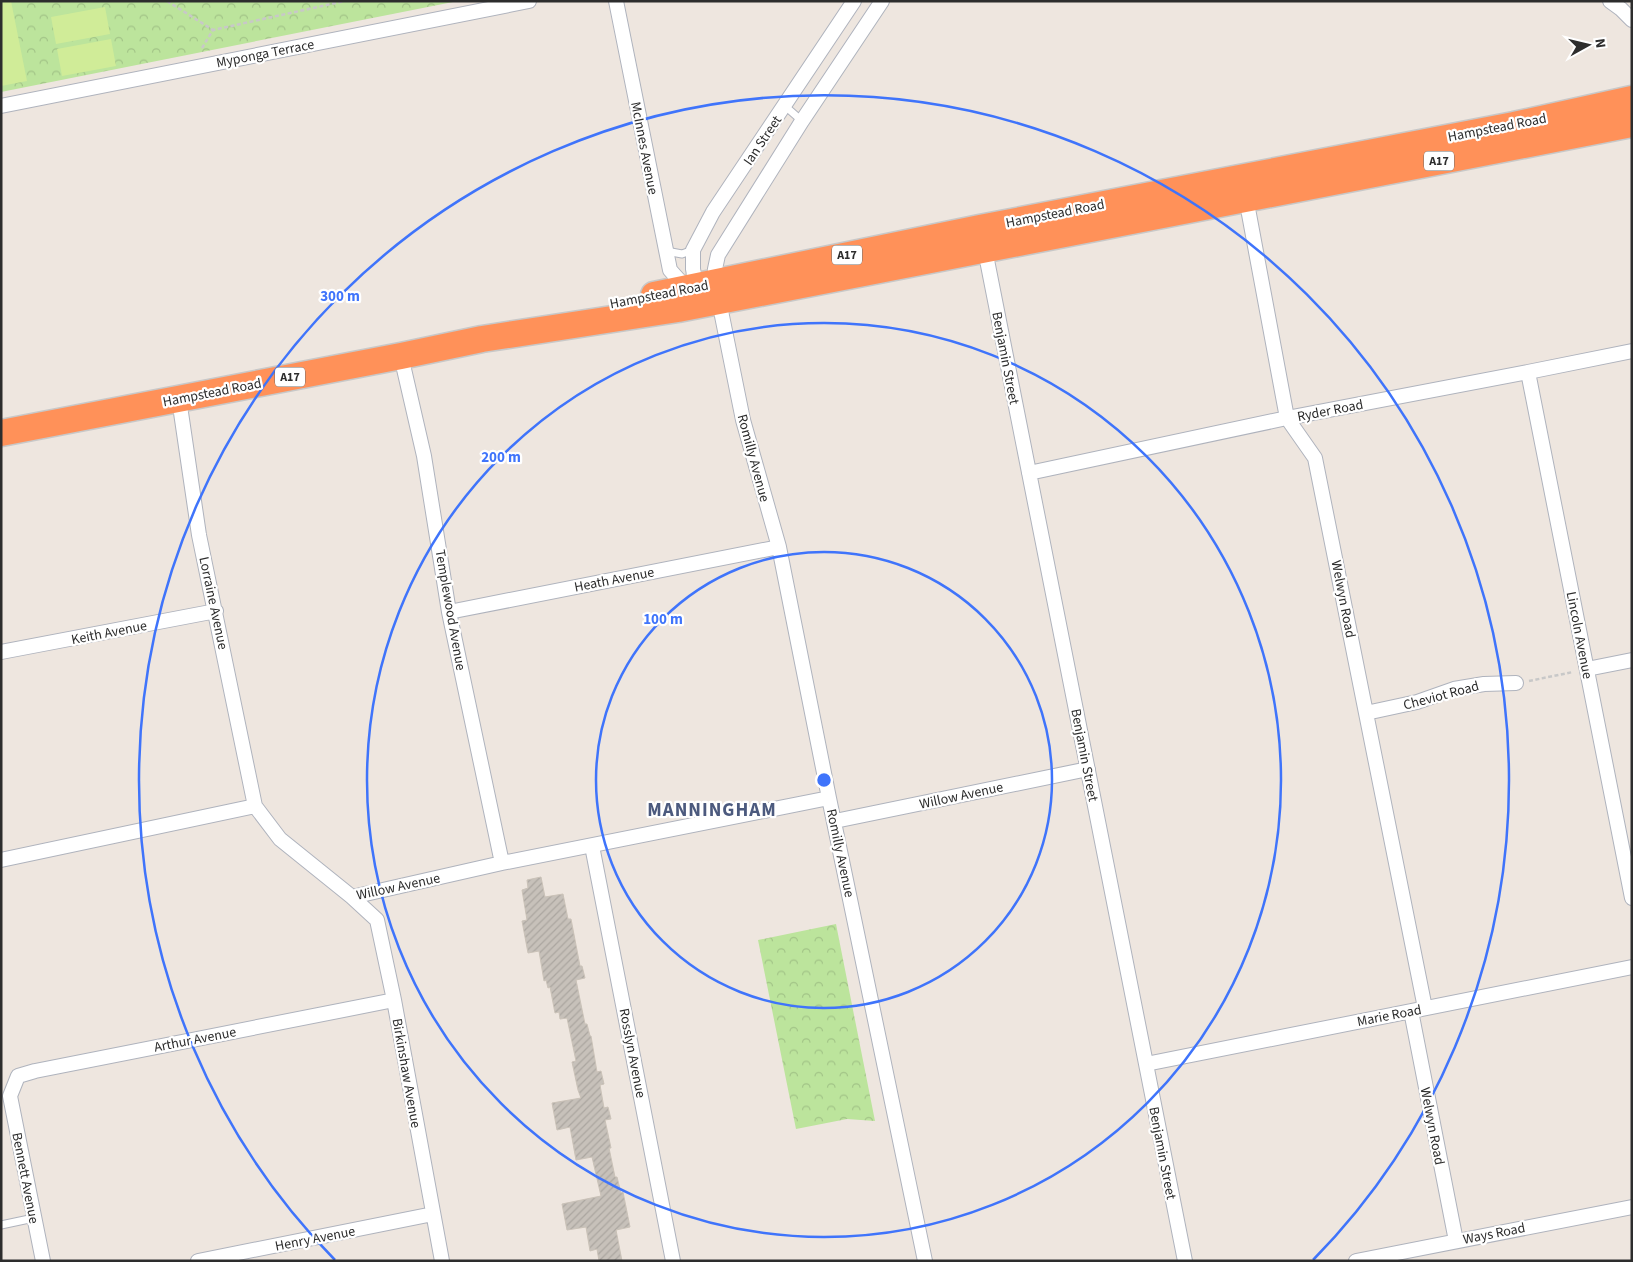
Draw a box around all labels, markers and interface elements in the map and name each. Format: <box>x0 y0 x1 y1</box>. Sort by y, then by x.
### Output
north arrow <box>1563 20 1613 70</box>
street label: Myponga Terrace <box>214 35 316 73</box>
text: N <box>1589 37 1610 49</box>
street label: McInnes Avenue <box>625 100 663 196</box>
street label: Hampstead Road <box>1446 109 1548 147</box>
street label: Ian Street <box>739 111 787 169</box>
road number: A17 <box>1424 152 1454 170</box>
street label: Hampstead Road <box>1004 195 1106 233</box>
road number: A17 <box>832 246 862 264</box>
street label: Hampstead Road <box>608 276 710 314</box>
text: 300 m <box>320 286 360 307</box>
street label: Benjamin Street <box>986 310 1024 406</box>
road number: A17 <box>275 368 305 387</box>
street label: Hampstead Road <box>161 374 263 412</box>
street label: Ryder Road <box>1295 395 1365 427</box>
street label: Romilly Avenue <box>732 412 774 504</box>
text: 200 m <box>481 447 521 468</box>
street label: Templewood Avenue <box>430 548 470 672</box>
street label: Lorraine Avenue <box>193 555 233 652</box>
street label: Welwyn Road <box>1326 559 1360 640</box>
street label: Heath Avenue <box>573 562 656 598</box>
street label: Lincoln Avenue <box>1561 590 1597 681</box>
text: 100 m <box>643 609 683 630</box>
street label: Keith Avenue <box>70 616 149 650</box>
street label: Cheviot Road <box>1401 676 1481 716</box>
street label: Benjamin Street <box>1065 707 1103 803</box>
centre of rings <box>815 771 833 789</box>
street label: Willow Avenue <box>917 777 1005 815</box>
district label: MANNINGHAM <box>647 797 777 824</box>
street label: Romilly Avenue <box>821 807 859 899</box>
street label: Willow Avenue <box>354 868 442 906</box>
street label: Marie Road <box>1355 1000 1423 1032</box>
street label: Rosslyn Avenue <box>614 1007 651 1100</box>
street label: Birkinshaw Avenue <box>387 1017 426 1130</box>
street label: Arthur Avenue <box>152 1022 238 1058</box>
street label: Welwyn Road <box>1415 1086 1449 1167</box>
street label: Benjamin Street <box>1143 1105 1181 1201</box>
street label: Bennett Avenue <box>6 1131 44 1226</box>
street label: Ways Road <box>1461 1218 1527 1250</box>
street label: Henry Avenue <box>273 1221 357 1257</box>

